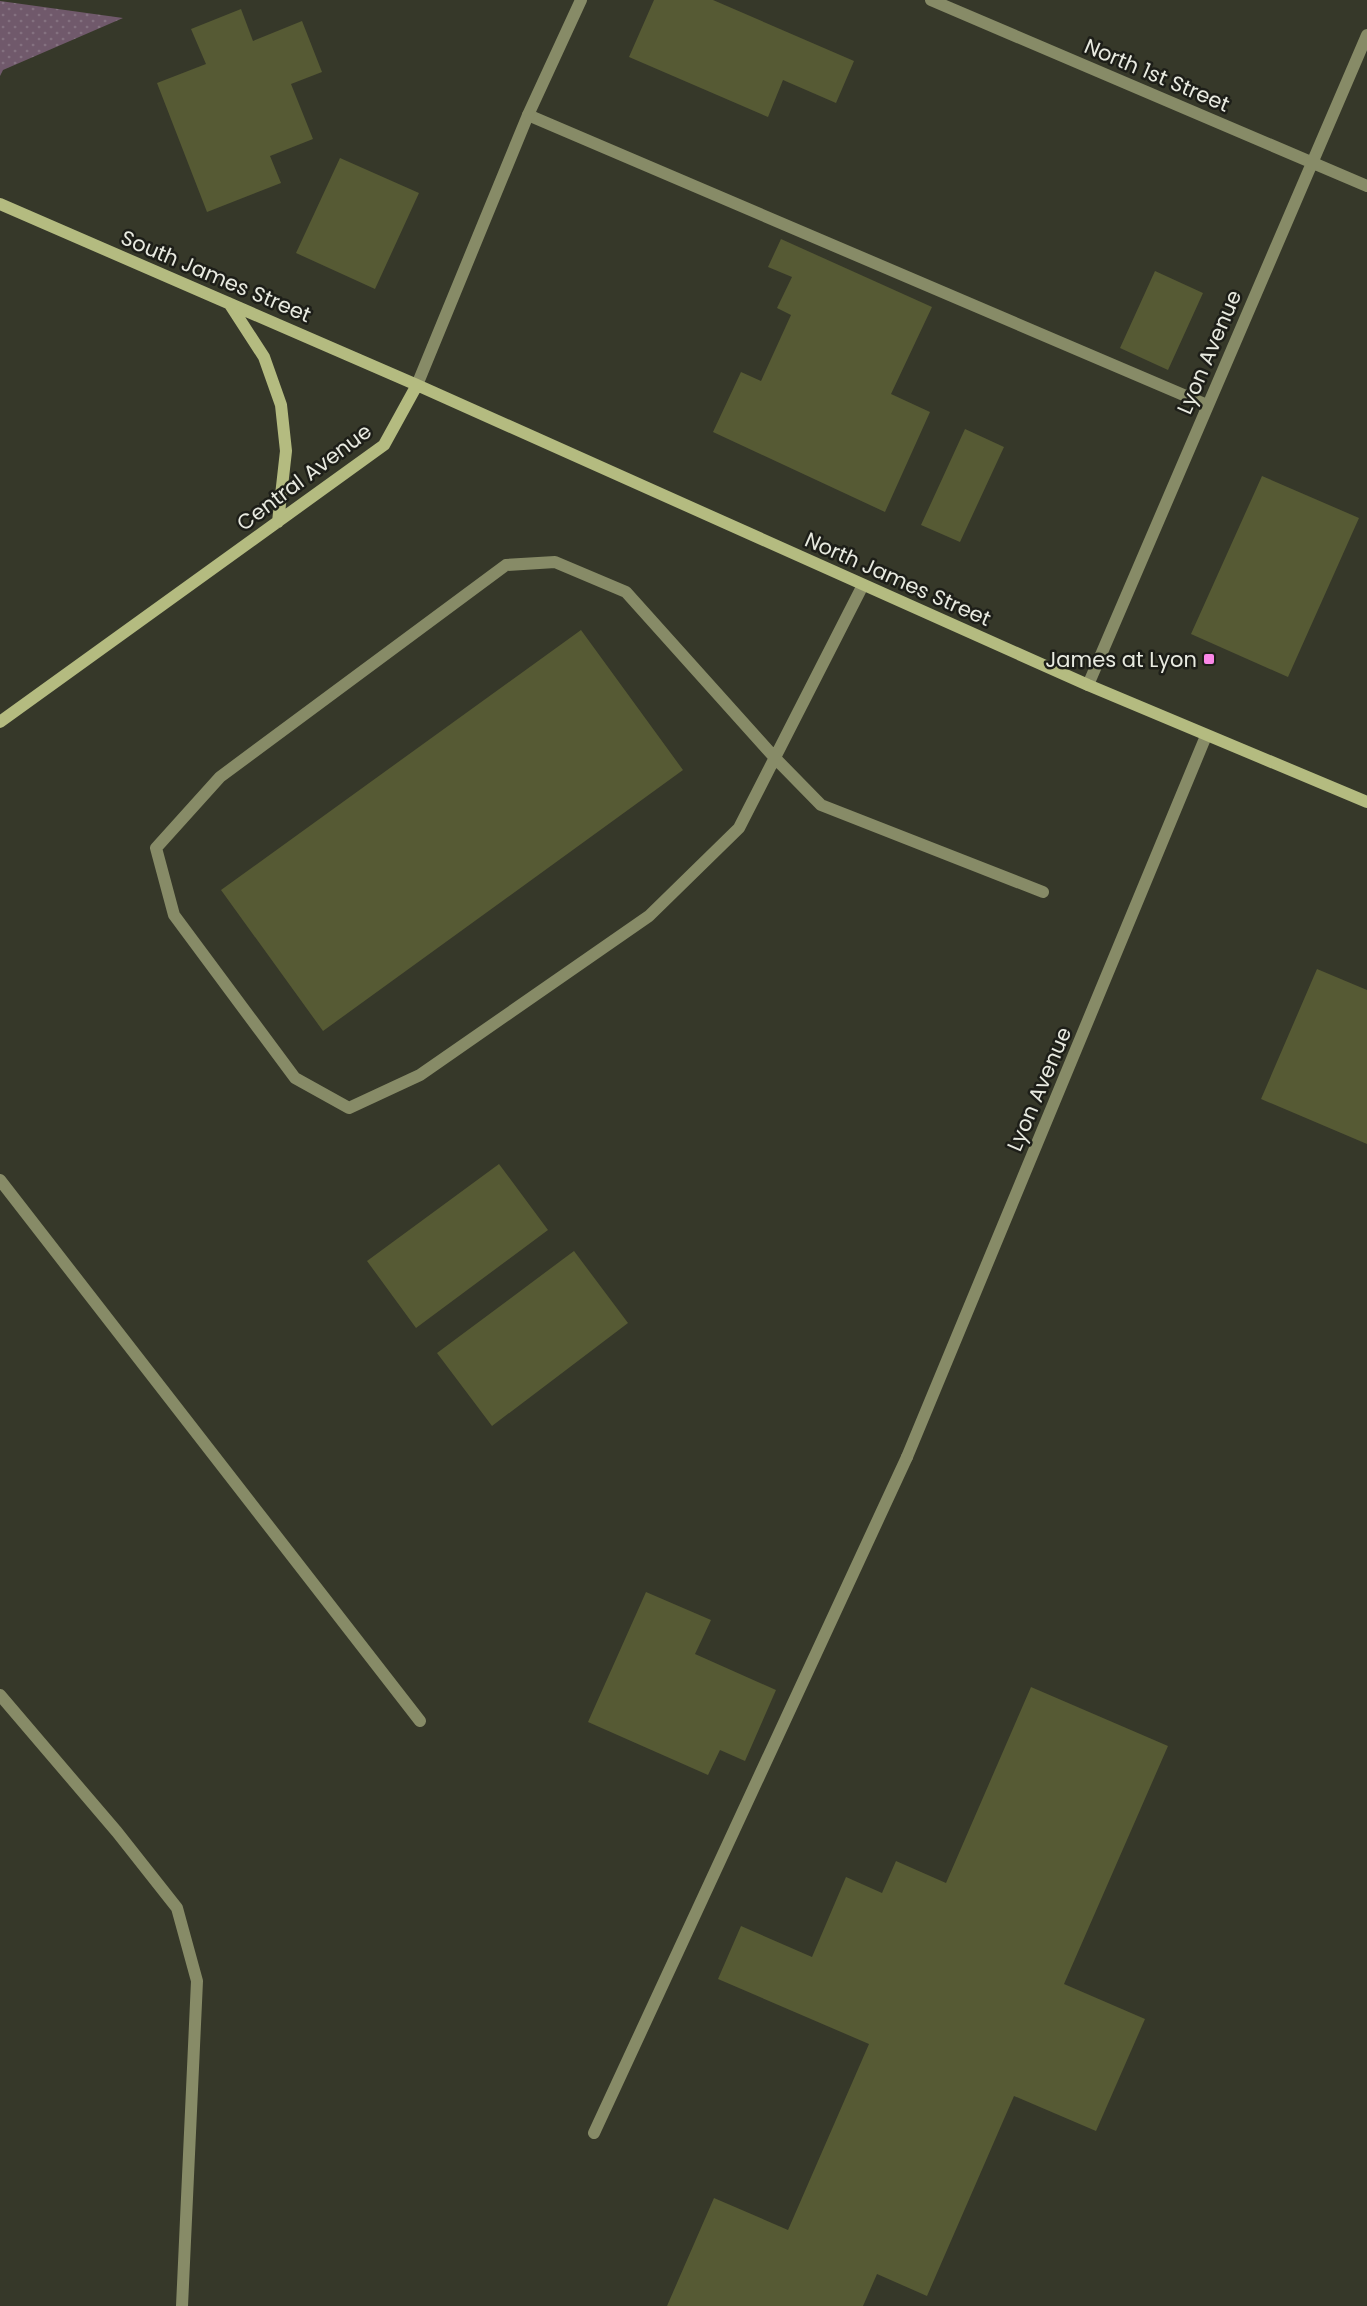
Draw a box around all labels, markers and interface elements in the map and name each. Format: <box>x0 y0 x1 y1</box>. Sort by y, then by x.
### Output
street label: North 1st Street <box>1080 31 1234 119</box>
street label: South James Street <box>116 223 316 329</box>
street label: Lyon Avenue <box>1170 285 1248 419</box>
street label: Central Avenue <box>231 417 377 537</box>
street label: North James Street <box>800 525 996 633</box>
place label: James at Lyon <box>1045 645 1197 674</box>
marker: James at Lyon <box>1202 652 1216 666</box>
street label: Lyon Avenue <box>1000 1022 1078 1156</box>

